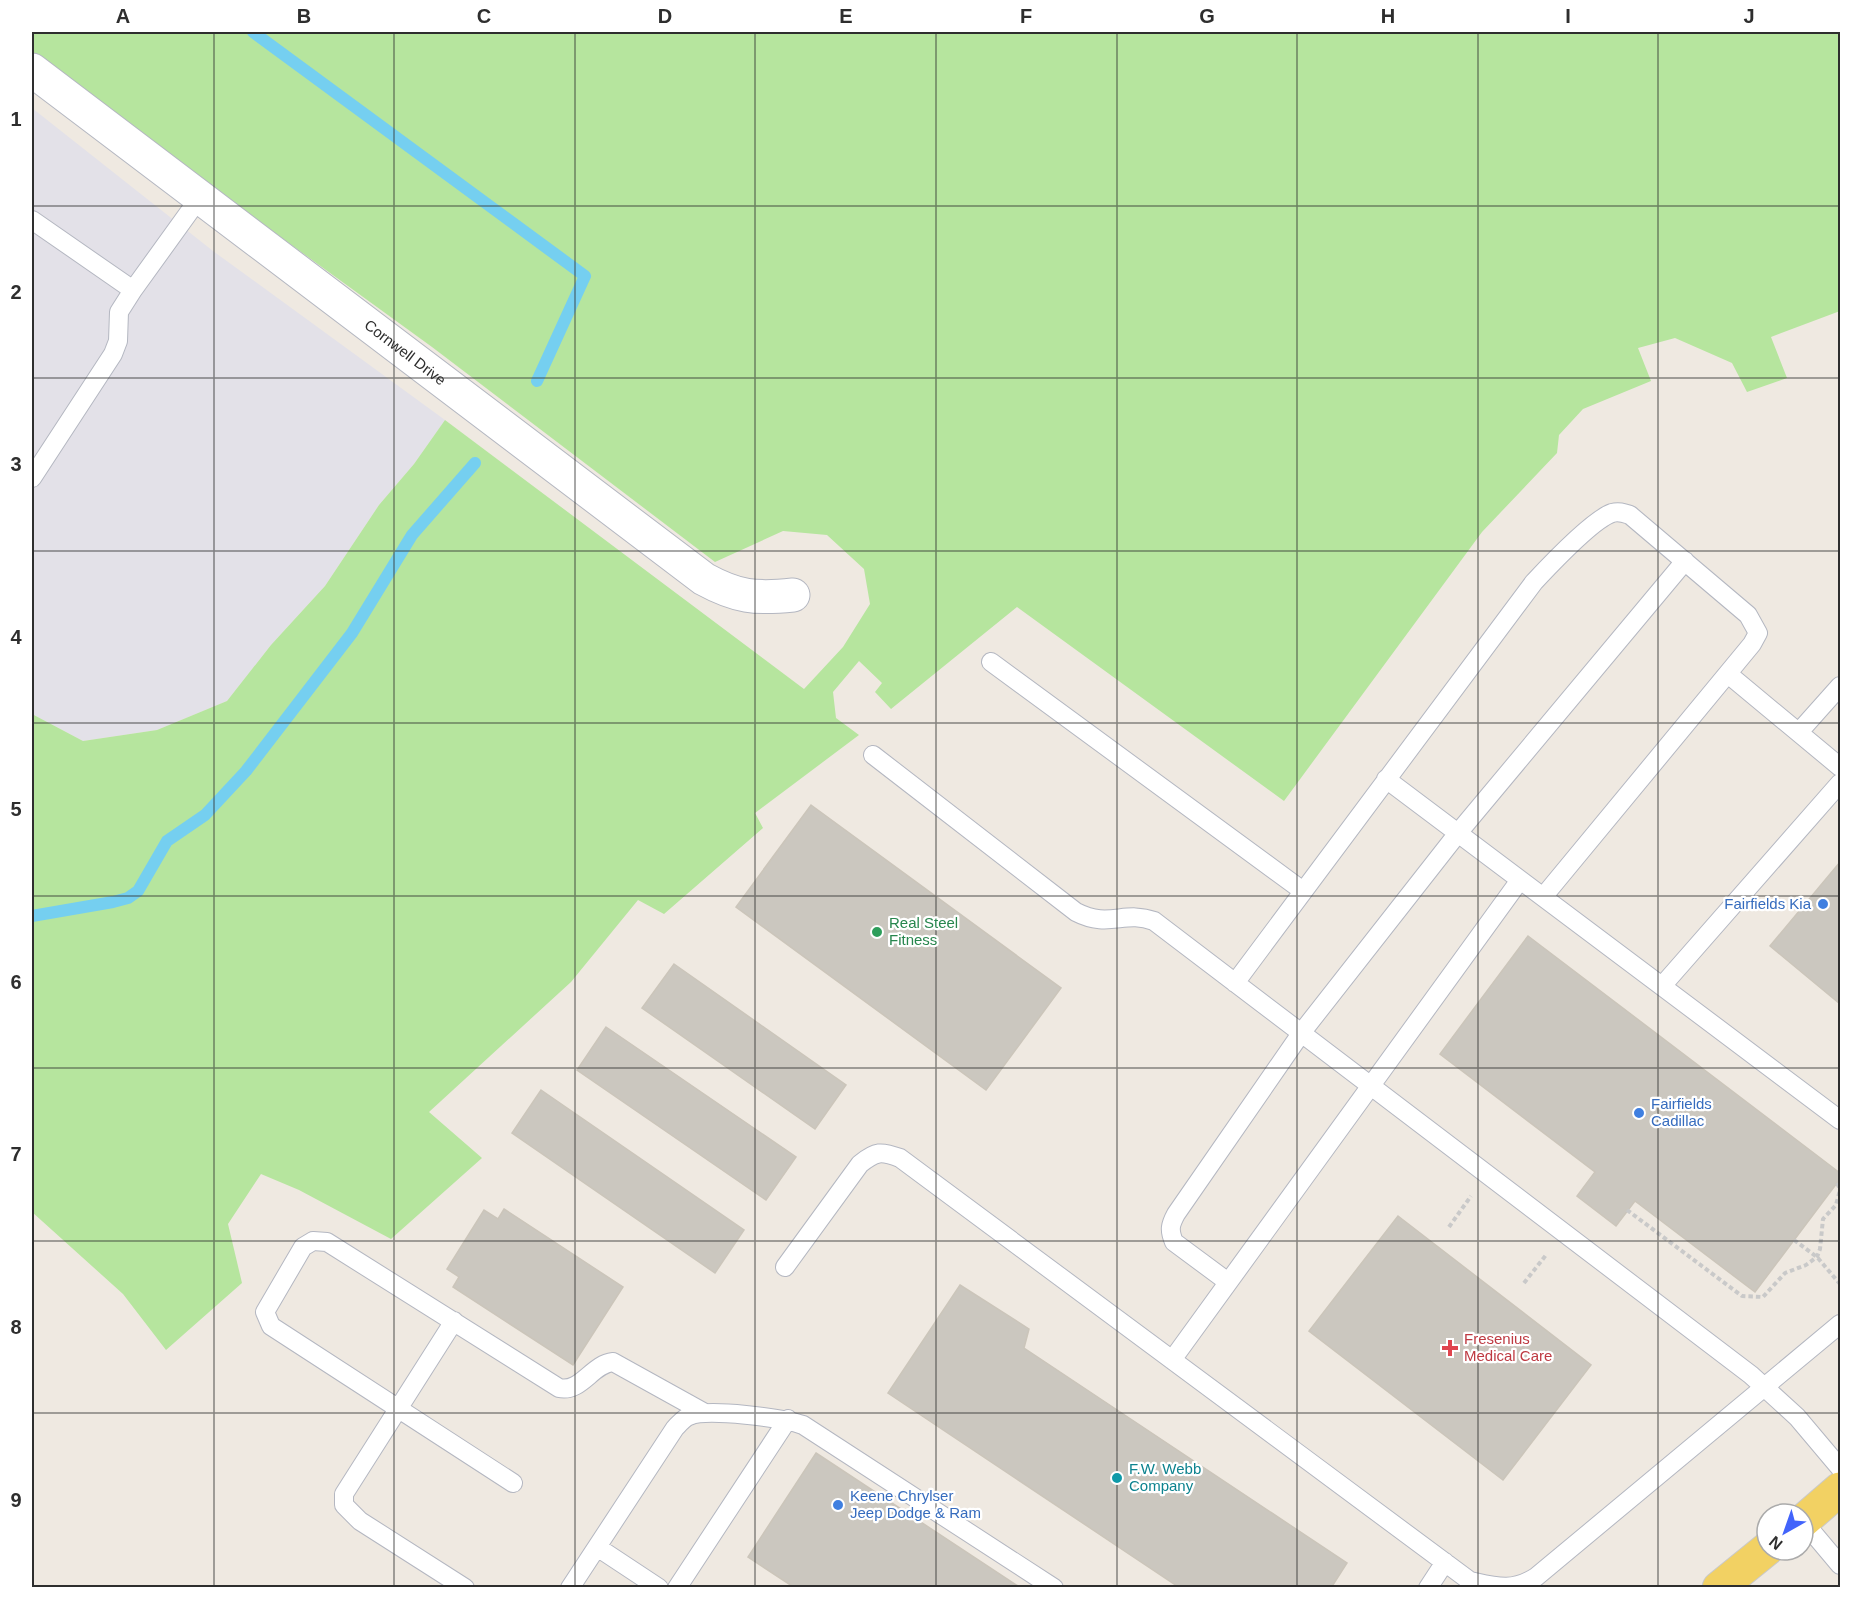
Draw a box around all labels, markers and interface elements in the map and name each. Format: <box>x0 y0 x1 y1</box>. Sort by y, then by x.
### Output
text: A <box>116 5 130 27</box>
text: B <box>297 5 311 27</box>
text: C <box>477 5 491 27</box>
text: D <box>658 5 672 27</box>
text: E <box>839 5 853 27</box>
text: F <box>1020 5 1032 27</box>
text: G <box>1199 5 1215 27</box>
text: H <box>1381 5 1395 27</box>
text: I <box>1565 5 1571 27</box>
text: J <box>1743 5 1755 27</box>
text: 1 <box>10 108 22 130</box>
text: 2 <box>10 281 22 303</box>
street label: Cornwell Drive <box>361 316 449 388</box>
text: 3 <box>10 453 22 475</box>
text: 4 <box>10 626 22 648</box>
text: 5 <box>10 798 22 820</box>
place label: Fairfields Kia <box>1724 895 1812 912</box>
marker: Fairfields Kia <box>1816 897 1830 911</box>
place label: Real Steel Fitness <box>889 914 958 948</box>
marker: Real Steel Fitness <box>870 925 884 939</box>
text: 6 <box>10 971 22 993</box>
place label: Fairfields Cadillac <box>1651 1095 1712 1129</box>
marker: Fairfields Cadillac <box>1632 1106 1646 1120</box>
text: 7 <box>10 1143 22 1165</box>
text: 8 <box>10 1316 22 1338</box>
place label: Fresenius Medical Care <box>1464 1330 1552 1364</box>
marker: Fresenius Medical Care <box>1441 1339 1459 1357</box>
place label: F.W. Webb Company <box>1129 1460 1201 1494</box>
marker: F.W. Webb Company <box>1110 1471 1124 1485</box>
place label: Keene Chrylser Jeep Dodge & Ram <box>850 1487 981 1521</box>
text: 9 <box>10 1489 22 1511</box>
marker: Keene Chrylser Jeep Dodge & Ram <box>831 1498 845 1512</box>
north arrow <box>1755 1502 1815 1562</box>
text: N <box>1766 1533 1786 1553</box>

